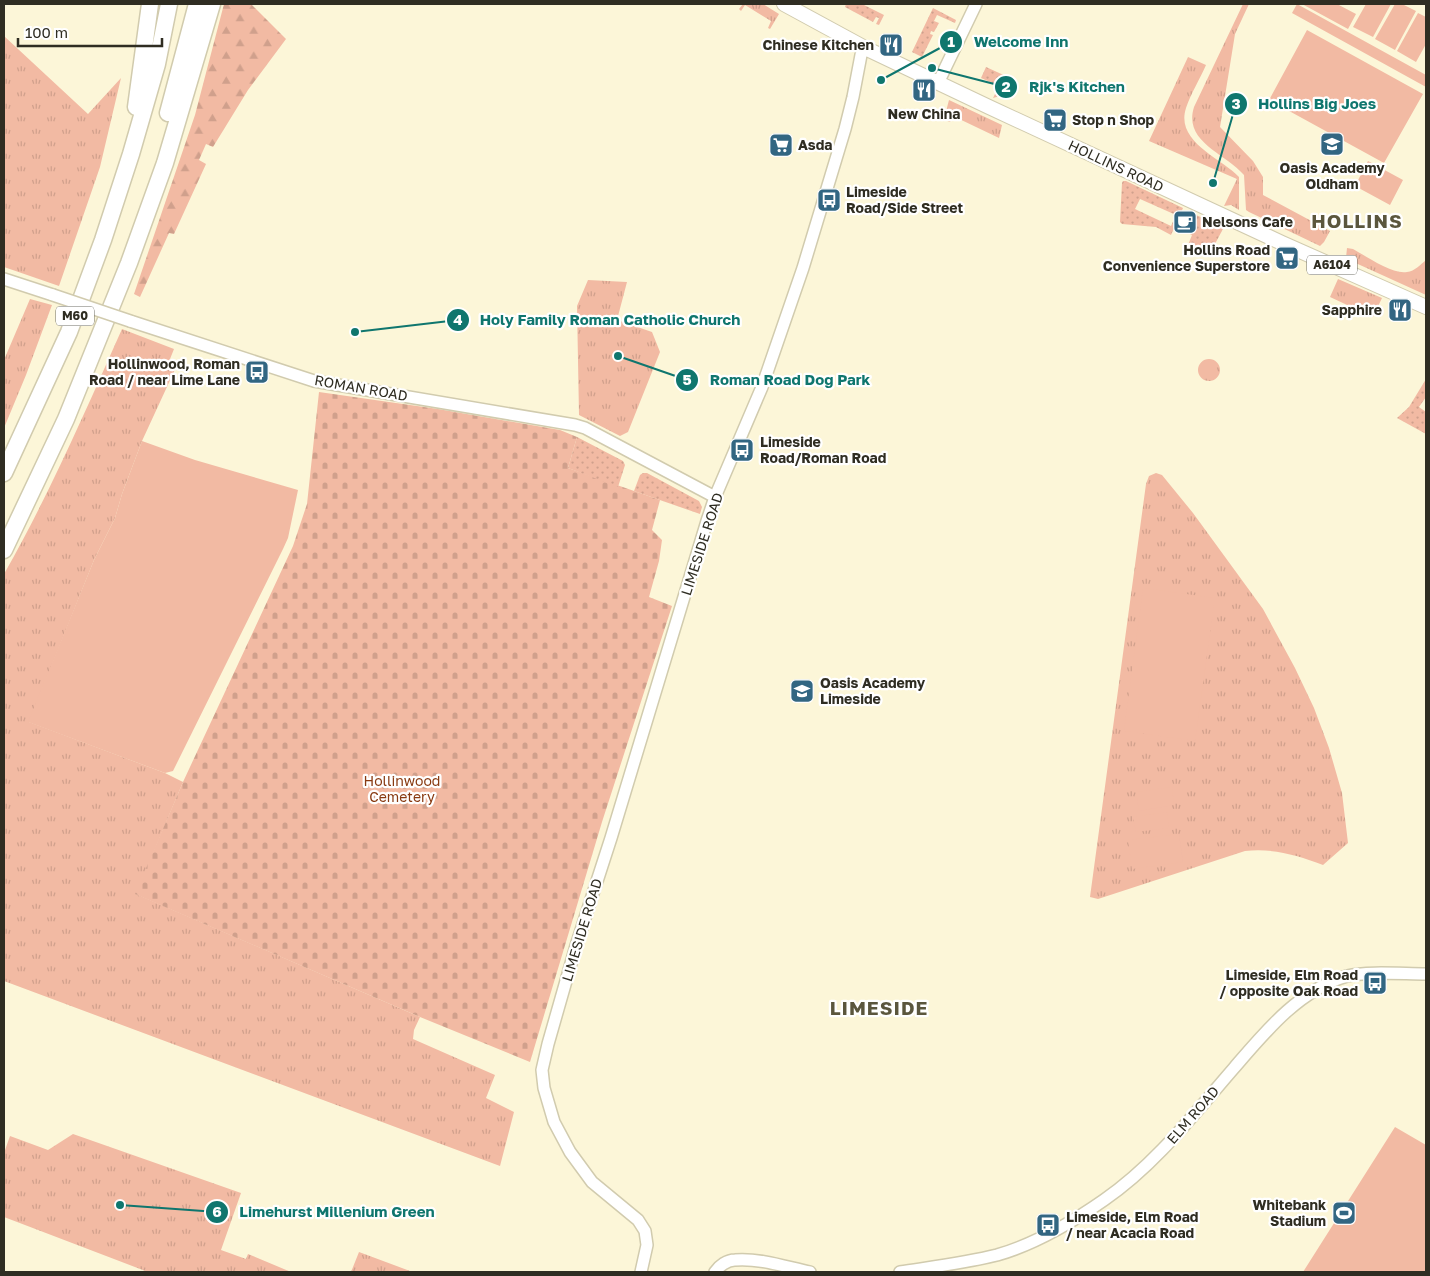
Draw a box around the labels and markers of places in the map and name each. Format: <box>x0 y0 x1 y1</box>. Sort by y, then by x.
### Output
callout: Welcome Inn <box>939 27 1078 57</box>
restaurant icon: Chinese Kitchen <box>878 32 904 58</box>
place label: Chinese Kitchen <box>763 36 874 53</box>
callout: Rjk's Kitchen <box>994 72 1135 102</box>
restaurant icon: New China <box>911 77 937 103</box>
callout: Hollins Big Joes <box>1223 89 1387 119</box>
place label: New China <box>888 105 960 122</box>
supermarket icon: Stop n Shop <box>1042 107 1068 133</box>
place label: Stop n Shop <box>1072 111 1155 128</box>
school or university icon: Oasis Academy Oldham <box>1319 131 1345 157</box>
supermarket icon: Asda <box>768 132 794 158</box>
place label: Asda <box>798 136 832 153</box>
place label: Oasis Academy Oldham <box>1279 159 1385 192</box>
place label: Limeside Road/Side Street <box>846 183 963 216</box>
bus stop icon: Limeside Road/Side Street <box>816 187 842 213</box>
cafe icon: Nelsons Cafe <box>1172 209 1198 235</box>
place label: Nelsons Cafe <box>1202 213 1293 230</box>
place label: Hollins Road Convenience Superstore <box>1103 241 1270 274</box>
supermarket icon: Hollins Road Convenience Superstore <box>1274 245 1300 271</box>
restaurant icon: Sapphire <box>1387 297 1413 323</box>
place label: Sapphire <box>1321 301 1382 318</box>
callout: Holy Family Roman Catholic Church <box>445 305 751 335</box>
place label: Hollinwood, Roman Road / near Lime Lane <box>89 355 240 388</box>
bus stop icon: Hollinwood, Roman Road / near Lime Lane <box>244 359 270 385</box>
callout: Roman Road Dog Park <box>675 365 880 395</box>
place label: Limeside Road/Roman Road <box>760 433 886 466</box>
bus stop icon: Limeside Road/Roman Road <box>729 437 755 463</box>
place label: Oasis Academy Limeside <box>820 674 926 707</box>
school or university icon: Oasis Academy Limeside <box>789 678 815 704</box>
place label: Limeside, Elm Road / opposite Oak Road <box>1220 966 1358 999</box>
bus stop icon: Limeside, Elm Road / opposite Oak Road <box>1362 970 1388 996</box>
place label: Whitebank Stadium <box>1253 1196 1326 1229</box>
callout: Limehurst Millenium Green <box>205 1197 445 1227</box>
sports icon: Whitebank Stadium <box>1331 1200 1357 1226</box>
place label: Limeside, Elm Road / near Acacia Road <box>1066 1208 1198 1241</box>
bus stop icon: Limeside, Elm Road / near Acacia Road <box>1035 1212 1061 1238</box>

